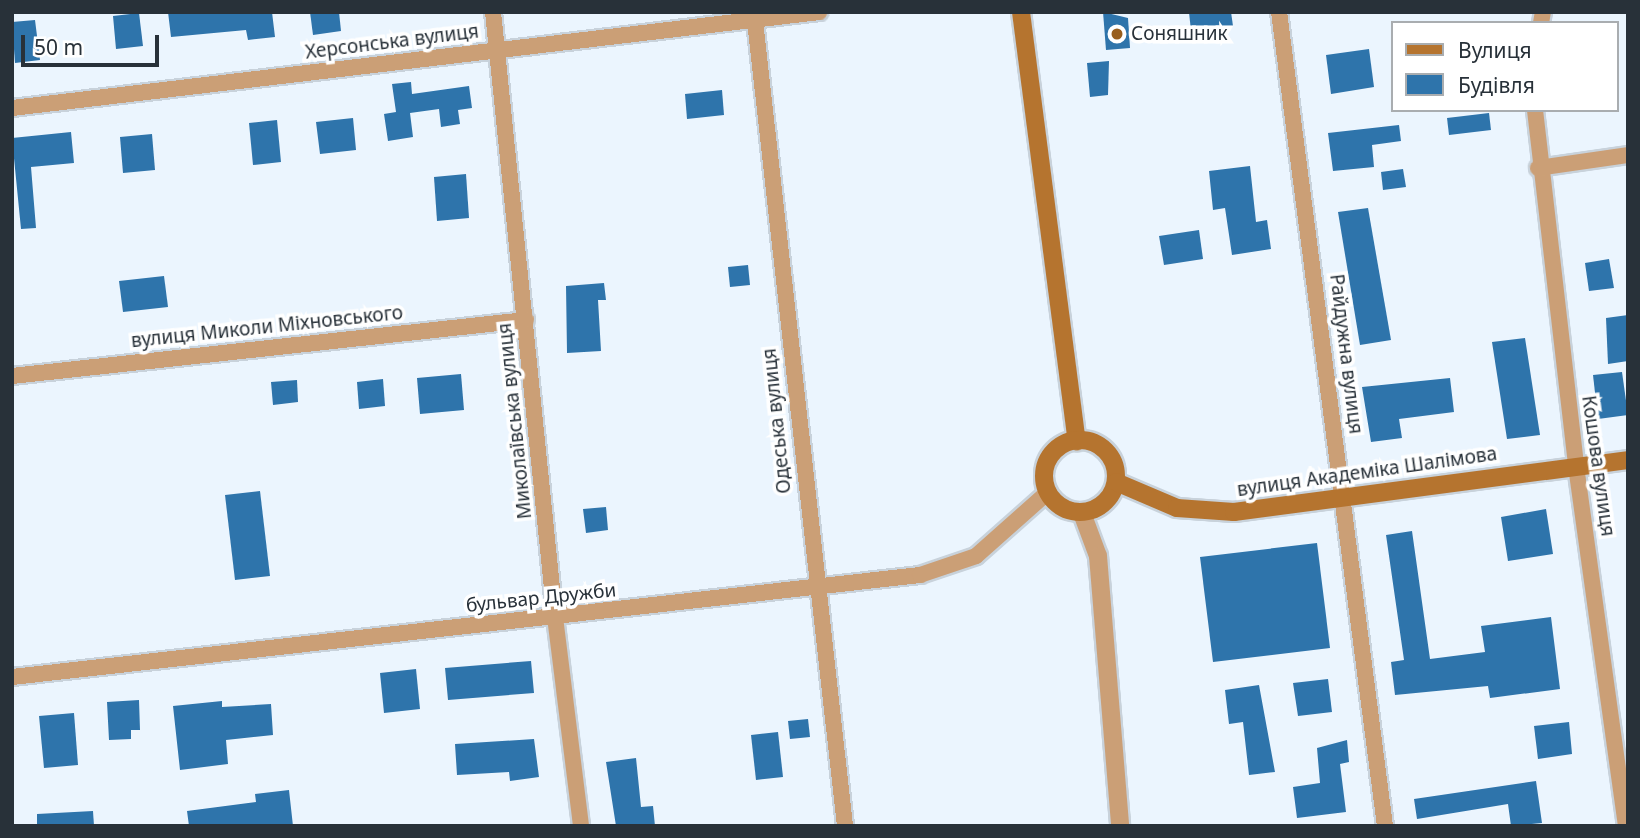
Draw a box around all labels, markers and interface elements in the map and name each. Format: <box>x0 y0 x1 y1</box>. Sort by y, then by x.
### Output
street label: Херсонська вулиця <box>304 20 480 64</box>
scale bar <box>24 21 163 65</box>
legend <box>1392 21 1619 112</box>
place label: Соняшник <box>1131 23 1228 45</box>
marker: Соняшник <box>1109 26 1125 42</box>
text: 50 m <box>34 33 83 61</box>
text: Вулиця <box>1458 36 1532 64</box>
text: Будівля <box>1458 71 1535 99</box>
street label: Райдужна вулиця <box>1325 273 1367 435</box>
street label: вулиця Миколи Міхновського <box>130 301 404 353</box>
street label: Миколаївська вулиця <box>493 322 537 520</box>
street label: Одеська вулиця <box>758 347 796 495</box>
street label: Кошова вулиця <box>1577 394 1619 538</box>
street label: вулиця Академіка Шалімова <box>1236 442 1498 502</box>
street label: бульвар Дружби <box>465 579 617 617</box>

